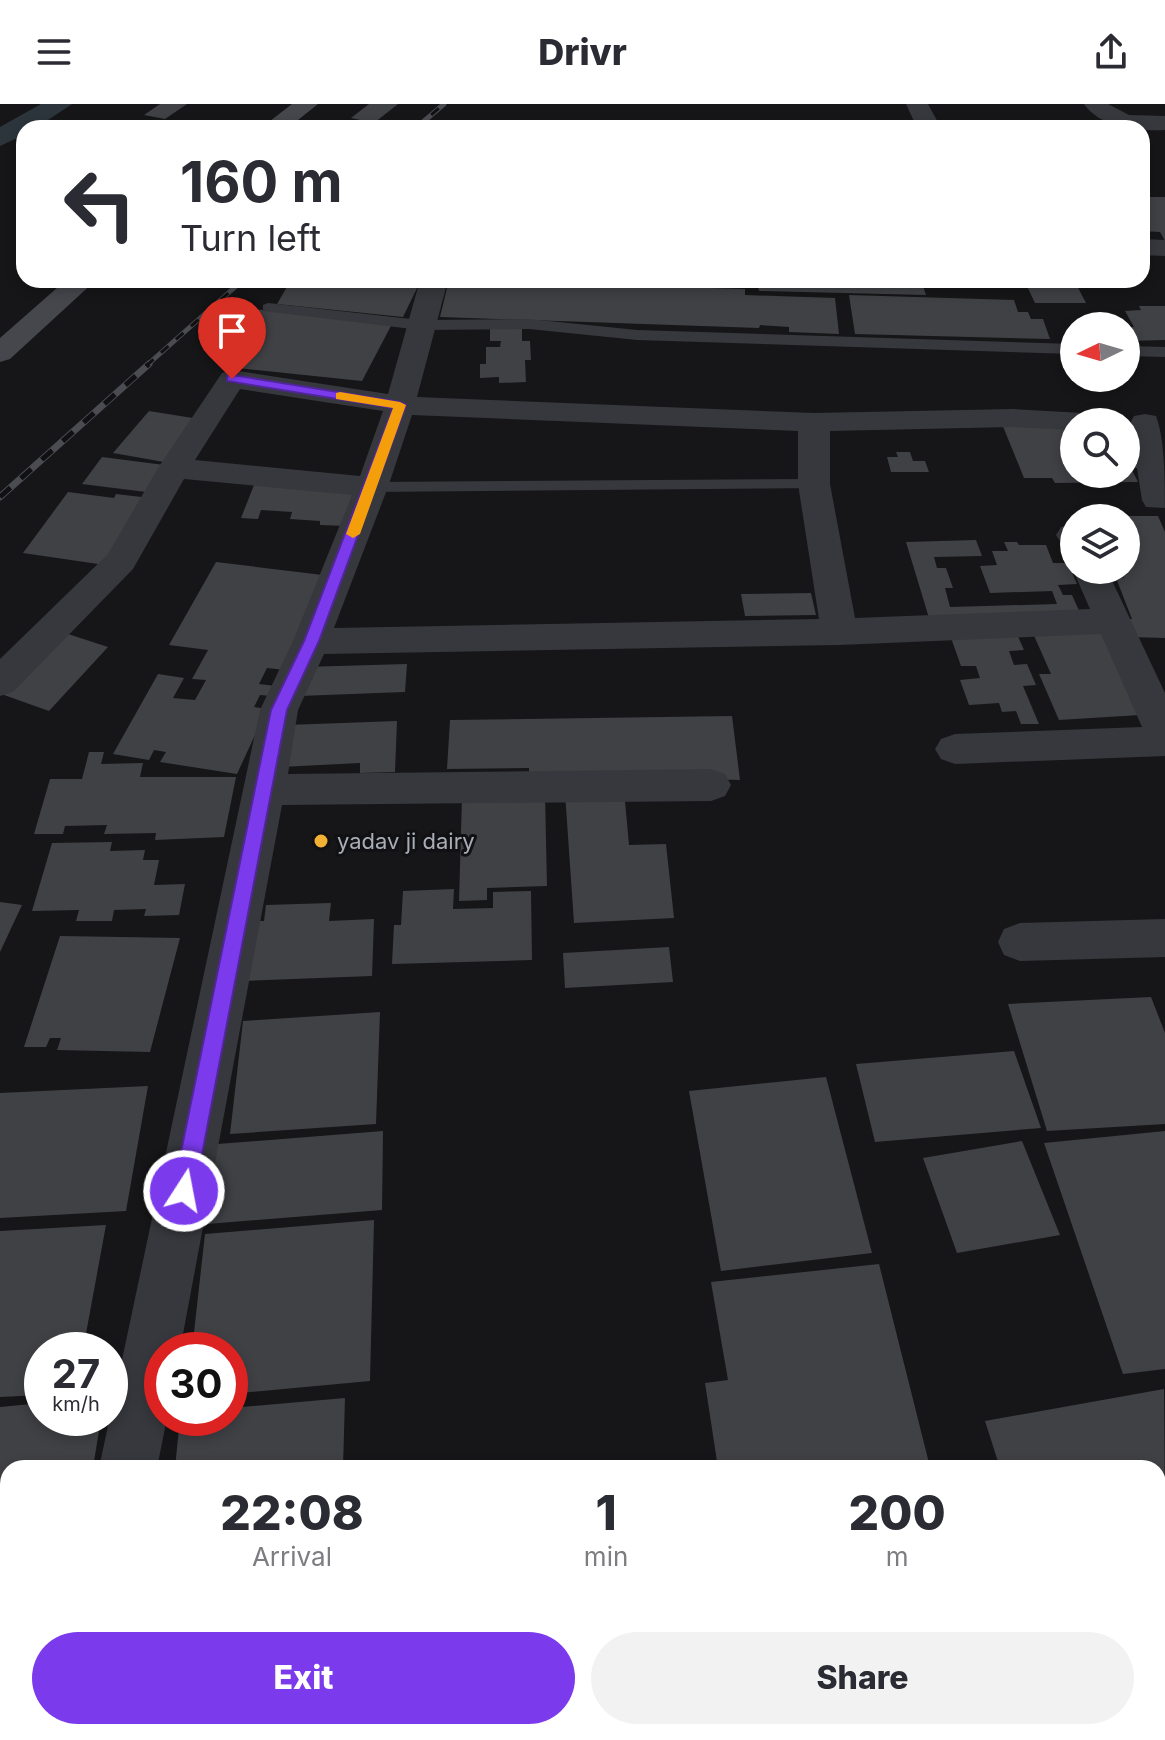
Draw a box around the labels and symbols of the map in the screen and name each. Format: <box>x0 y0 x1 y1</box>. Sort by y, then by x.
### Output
pin <box>198 297 266 379</box>
north arrow <box>1060 312 1140 392</box>
place label: yadav ji dairy <box>337 828 475 854</box>
marker: yadav ji dairy <box>312 832 330 850</box>
position arrow <box>142 1149 226 1233</box>
speed limit sign: 30 <box>144 1332 248 1436</box>

